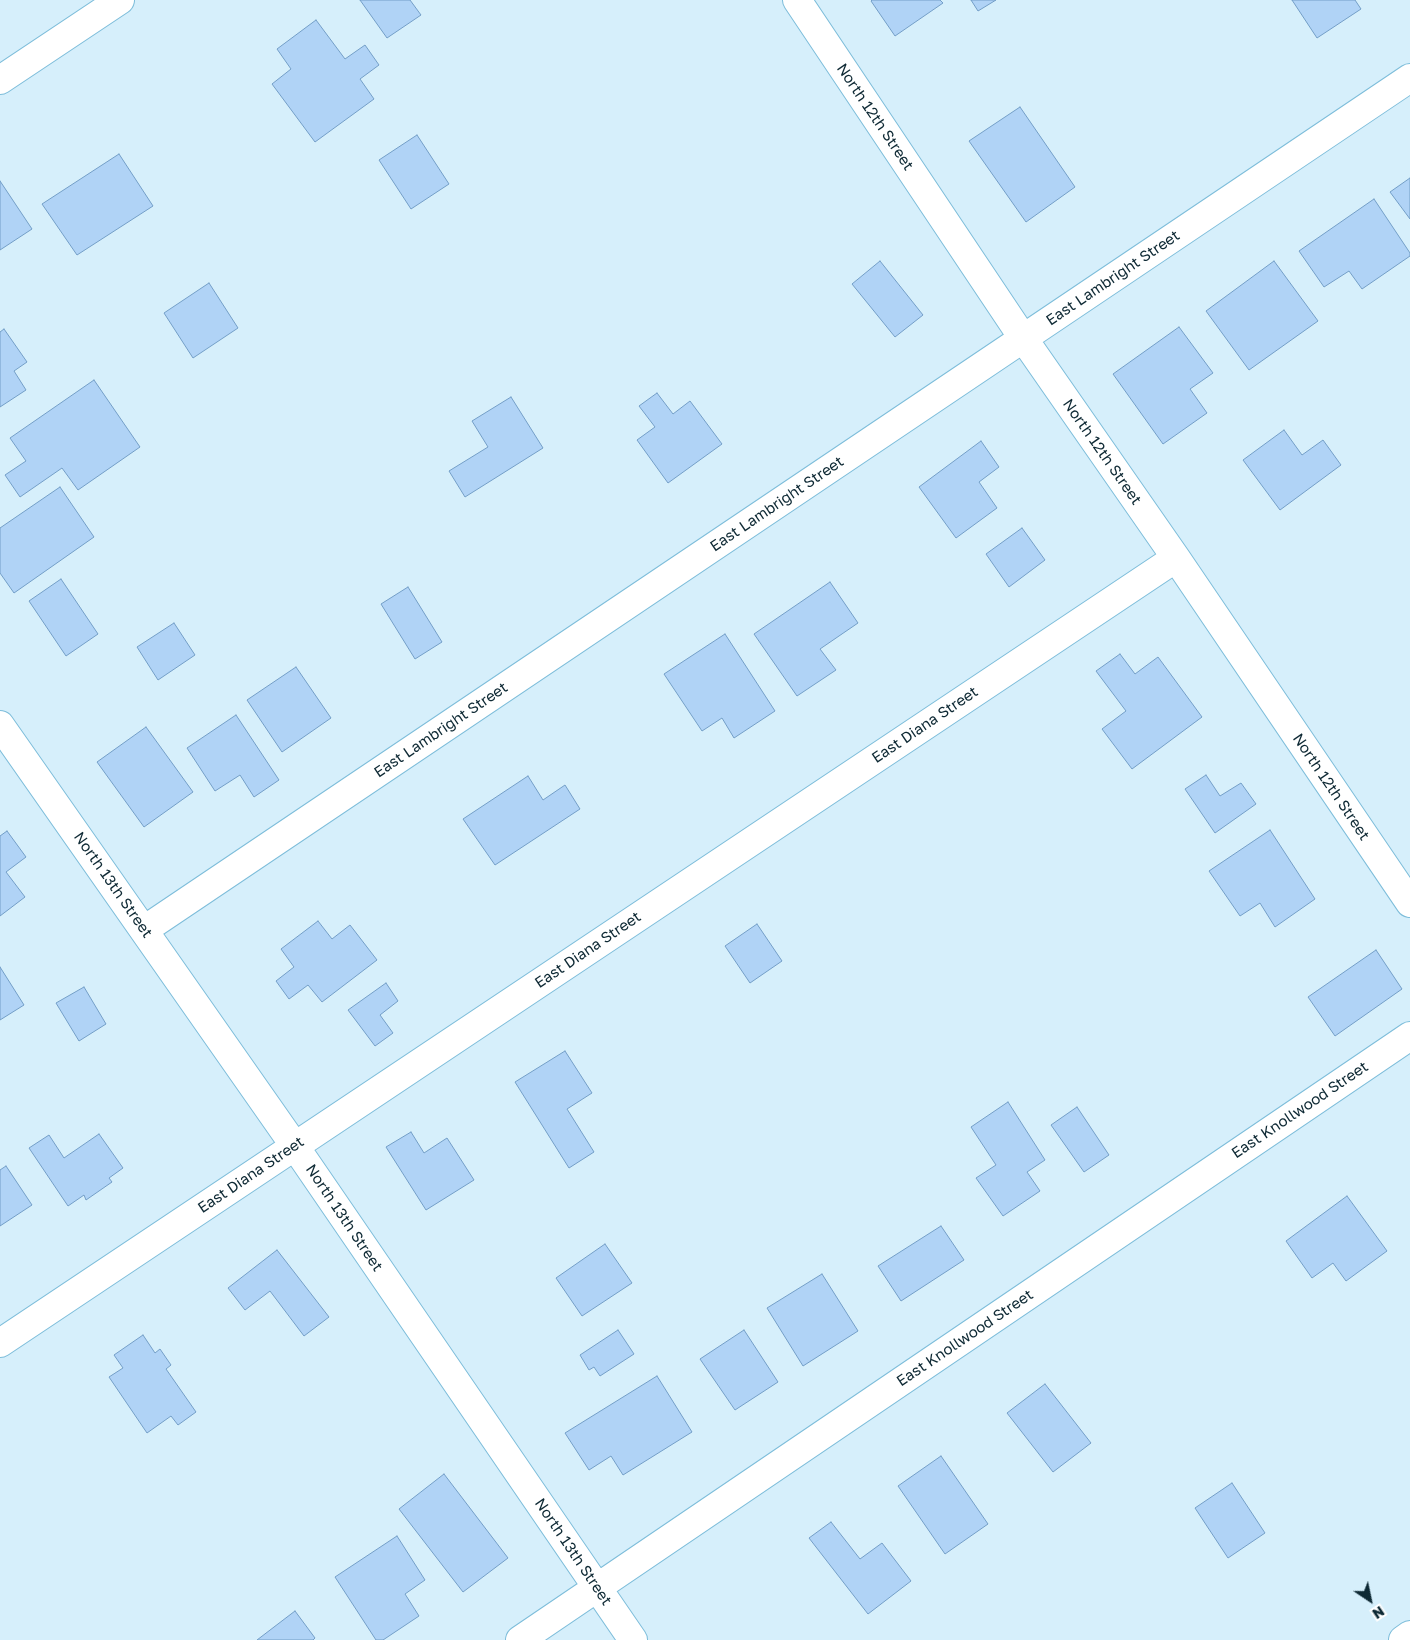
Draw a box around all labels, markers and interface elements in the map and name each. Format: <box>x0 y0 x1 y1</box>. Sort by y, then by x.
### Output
street label: North 12th Street <box>833 60 917 174</box>
street label: East Lambright Street <box>1043 227 1183 329</box>
street label: North 12th Street <box>1059 396 1145 508</box>
street label: East Lambright Street <box>707 453 847 555</box>
street label: East Lambright Street <box>371 679 511 781</box>
street label: East Diana Street <box>869 683 981 767</box>
street label: North 12th Street <box>1289 730 1373 844</box>
street label: North 13th Street <box>70 829 156 941</box>
street label: East Diana Street <box>532 908 644 992</box>
street label: East Knollwood Street <box>1228 1058 1372 1162</box>
street label: East Diana Street <box>195 1133 307 1217</box>
street label: North 13th Street <box>302 1161 386 1275</box>
street label: East Knollwood Street <box>893 1286 1037 1390</box>
street label: North 13th Street <box>531 1495 615 1609</box>
north arrow <box>1345 1575 1395 1625</box>
text: N <box>1370 1603 1388 1623</box>

